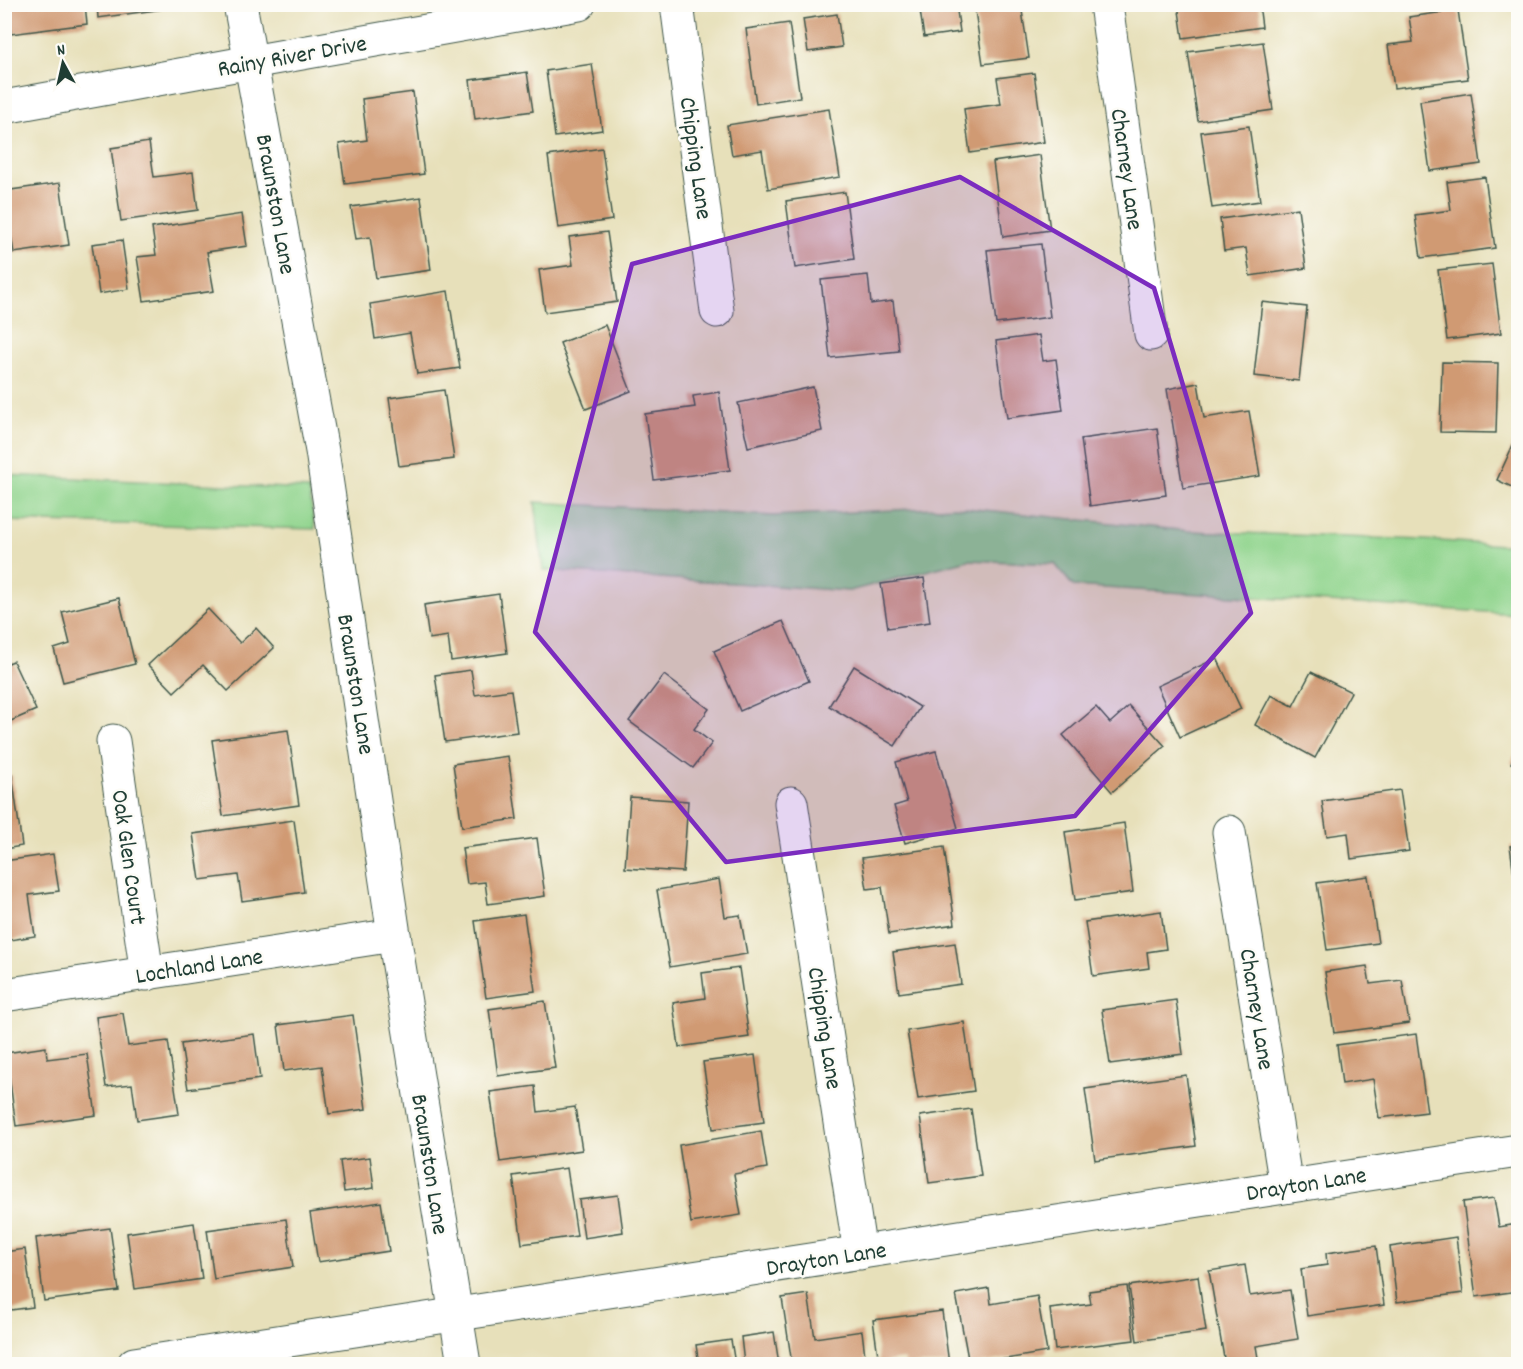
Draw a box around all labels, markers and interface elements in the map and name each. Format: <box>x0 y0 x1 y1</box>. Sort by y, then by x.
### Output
street label: Rainy River Drive <box>215 28 370 88</box>
north arrow <box>33 33 93 93</box>
text: N <box>56 39 67 63</box>
street label: Chipping Lane <box>669 95 719 222</box>
street label: Charney Lane <box>1100 106 1150 232</box>
street label: Braunston Lane <box>245 132 303 277</box>
street label: Braunston Lane <box>326 612 382 757</box>
street label: Oak Glen Court <box>101 788 153 927</box>
street label: Lochland Lane <box>133 941 266 995</box>
street label: Charney Lane <box>1229 946 1281 1073</box>
street label: Chipping Lane <box>797 965 849 1092</box>
street label: Braunston Lane <box>400 1092 456 1237</box>
street label: Drayton Lane <box>1244 1160 1369 1212</box>
street label: Drayton Lane <box>764 1235 889 1287</box>

